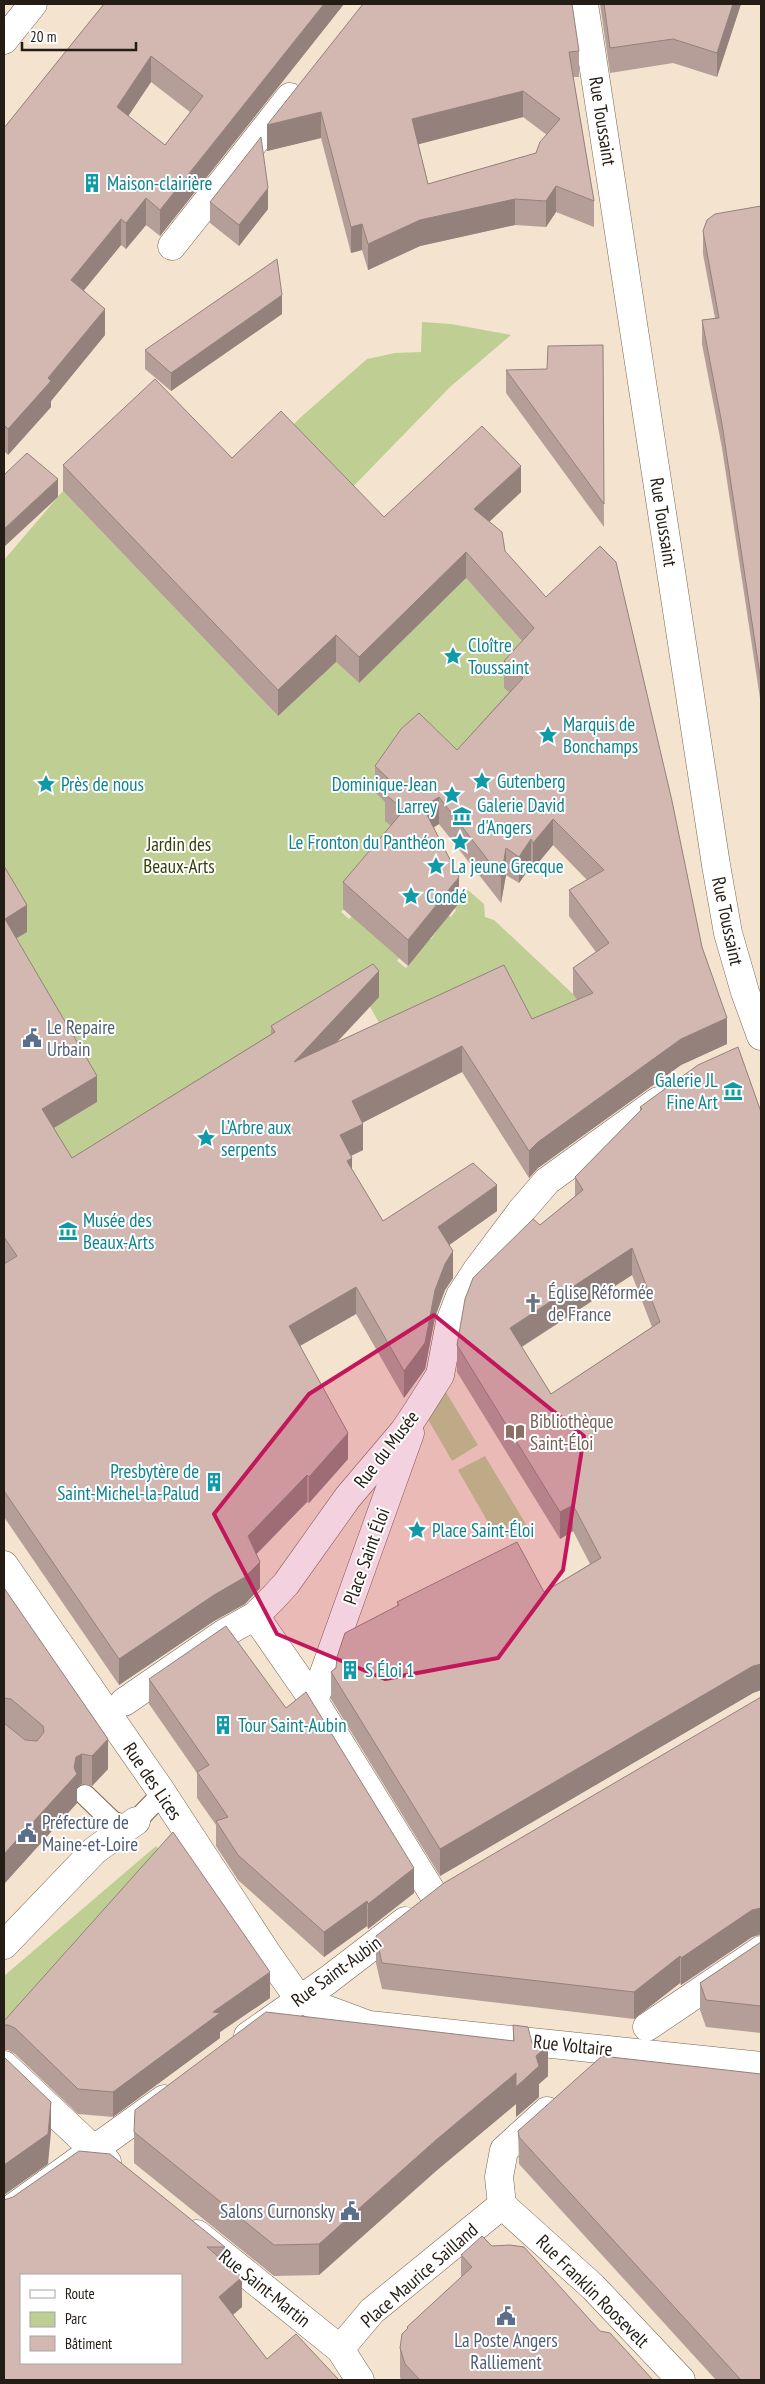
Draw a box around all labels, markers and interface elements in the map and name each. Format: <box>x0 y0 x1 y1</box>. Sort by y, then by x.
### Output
scale bar <box>22 20 136 52</box>
text: 20 m <box>30 27 56 46</box>
street label: Rue Toussaint <box>584 75 622 168</box>
place label: Maison-clairière <box>107 171 213 195</box>
building icon: Maison-clairière <box>81 172 103 194</box>
street label: Rue Toussaint <box>645 476 683 569</box>
place label: Cloître Toussaint <box>468 633 530 679</box>
place icon: Cloître Toussaint <box>442 645 464 667</box>
place label: Marquis de Bonchamps <box>563 712 638 758</box>
place icon: Marquis de Bonchamps <box>537 724 559 746</box>
place label: Gutenberg <box>497 769 565 793</box>
place icon: Gutenberg <box>471 770 493 792</box>
place label: Près de nous <box>61 772 144 796</box>
place label: Dominique-Jean Larrey <box>332 772 438 818</box>
place icon: Près de nous <box>35 773 57 795</box>
place icon: Dominique-Jean Larrey <box>441 784 463 806</box>
place label: Galerie David d'Angers <box>477 793 565 839</box>
museum icon: Galerie David d'Angers <box>451 805 473 827</box>
place label: Le Fronton du Panthéon <box>288 830 445 854</box>
place icon: Le Fronton du Panthéon <box>449 831 471 853</box>
park label: Jardin des Beaux-Arts <box>143 832 215 878</box>
place label: La jeune Grecque <box>451 854 564 878</box>
place icon: La jeune Grecque <box>425 855 447 877</box>
street label: Rue Toussaint <box>707 875 749 968</box>
place label: Condé <box>426 884 467 908</box>
place icon: Condé <box>400 885 422 907</box>
place label: Le Repaire Urbain <box>47 1015 115 1061</box>
public building icon: Le Repaire Urbain <box>21 1027 43 1049</box>
place label: Galerie JL Fine Art <box>655 1068 719 1114</box>
museum icon: Galerie JL Fine Art <box>722 1080 744 1102</box>
place label: L’Arbre aux serpents <box>221 1115 292 1161</box>
place icon: L’Arbre aux serpents <box>195 1127 217 1149</box>
place label: Musée des Beaux-Arts <box>83 1208 155 1254</box>
museum icon: Musée des Beaux-Arts <box>57 1220 79 1242</box>
place label: Église Réformée de France <box>548 1280 654 1326</box>
church icon: Église Réformée de France <box>522 1292 544 1314</box>
street label: Rue du Musée <box>348 1405 424 1493</box>
place label: Bibliothèque Saint-Éloi <box>530 1409 614 1455</box>
library icon: Bibliothèque Saint-Éloi <box>504 1421 526 1443</box>
place label: Presbytère de Saint-Michel-la-Palud <box>57 1459 199 1505</box>
building icon: Presbytère de Saint-Michel-la-Palud <box>203 1471 225 1493</box>
street label: Place Saint Éloi <box>337 1504 395 1608</box>
place label: Place Saint-Éloi <box>432 1518 534 1542</box>
place icon: Place Saint-Éloi <box>406 1519 428 1541</box>
place label: S Éloi 1 <box>365 1658 415 1682</box>
building icon: S Éloi 1 <box>339 1659 361 1681</box>
place label: Tour Saint-Aubin <box>238 1713 347 1737</box>
building icon: Tour Saint-Aubin <box>212 1714 234 1736</box>
street label: Rue des Lices <box>118 1738 188 1824</box>
place label: Préfecture de Maine-et-Loire <box>42 1810 138 1856</box>
public building icon: Préfecture de Maine-et-Loire <box>16 1822 38 1844</box>
street label: Rue Saint-Aubin <box>286 1930 386 2012</box>
street label: Rue Voltaire <box>532 2029 614 2061</box>
place label: Salons Curnonsky <box>220 2199 336 2223</box>
public building icon: Salons Curnonsky <box>339 2200 361 2222</box>
street label: Place Maurice Sailland <box>356 2218 482 2332</box>
street label: Rue Franklin Roosevelt <box>531 2229 655 2353</box>
street label: Rue Saint-Martin <box>214 2244 316 2332</box>
legend <box>20 2274 182 2364</box>
text: Route <box>65 2284 95 2303</box>
public building icon: La Poste Angers Ralliement <box>495 2305 517 2327</box>
text: Parc <box>65 2309 87 2328</box>
place label: La Poste Angers Ralliement <box>454 2328 558 2374</box>
text: Bâtiment <box>65 2334 112 2353</box>

